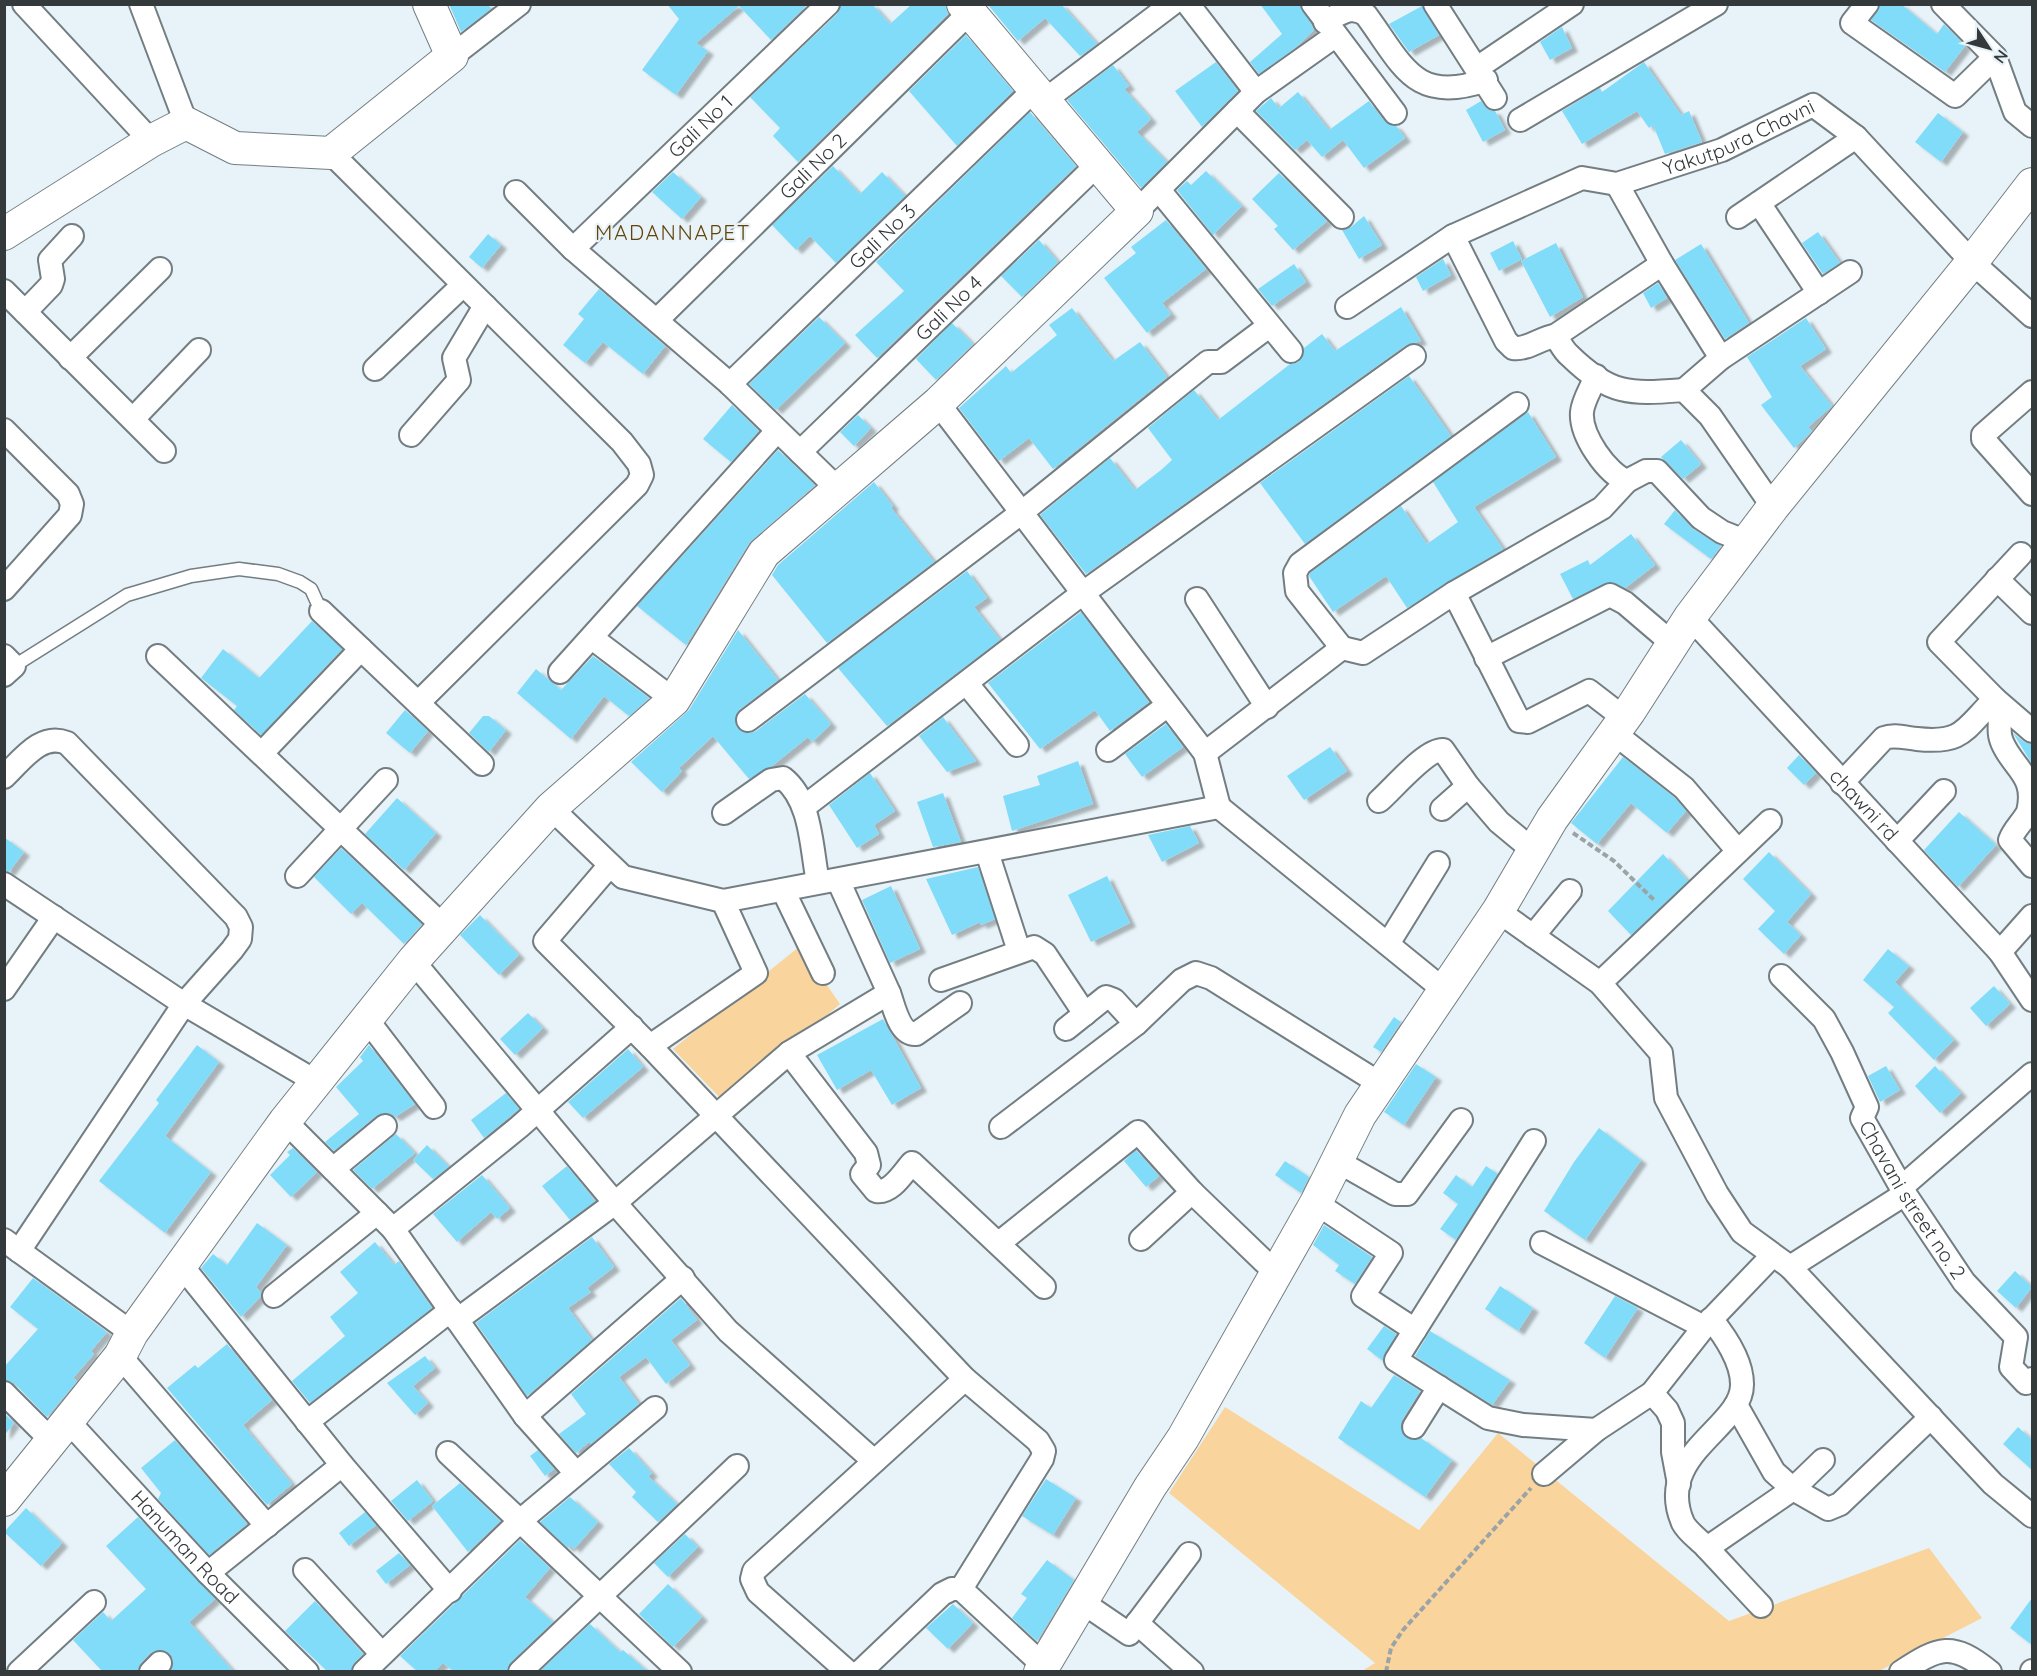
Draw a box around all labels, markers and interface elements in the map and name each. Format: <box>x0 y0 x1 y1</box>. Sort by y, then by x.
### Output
north arrow <box>1959 18 2019 78</box>
text: N <box>1990 46 2013 67</box>
street label: Gali No 1 <box>663 89 738 163</box>
street label: Yakutpura Chavni <box>1660 93 1818 180</box>
street label: Gali No 2 <box>774 128 851 204</box>
street label: Gali No 3 <box>843 198 921 274</box>
district label: MADANNAPET <box>595 219 751 245</box>
street label: Gali No 4 <box>910 270 987 346</box>
street label: chawni rd <box>1825 763 1904 846</box>
street label: Chavani street no. 2 <box>1854 1116 1971 1284</box>
street label: Hanuman Road <box>126 1485 245 1609</box>

